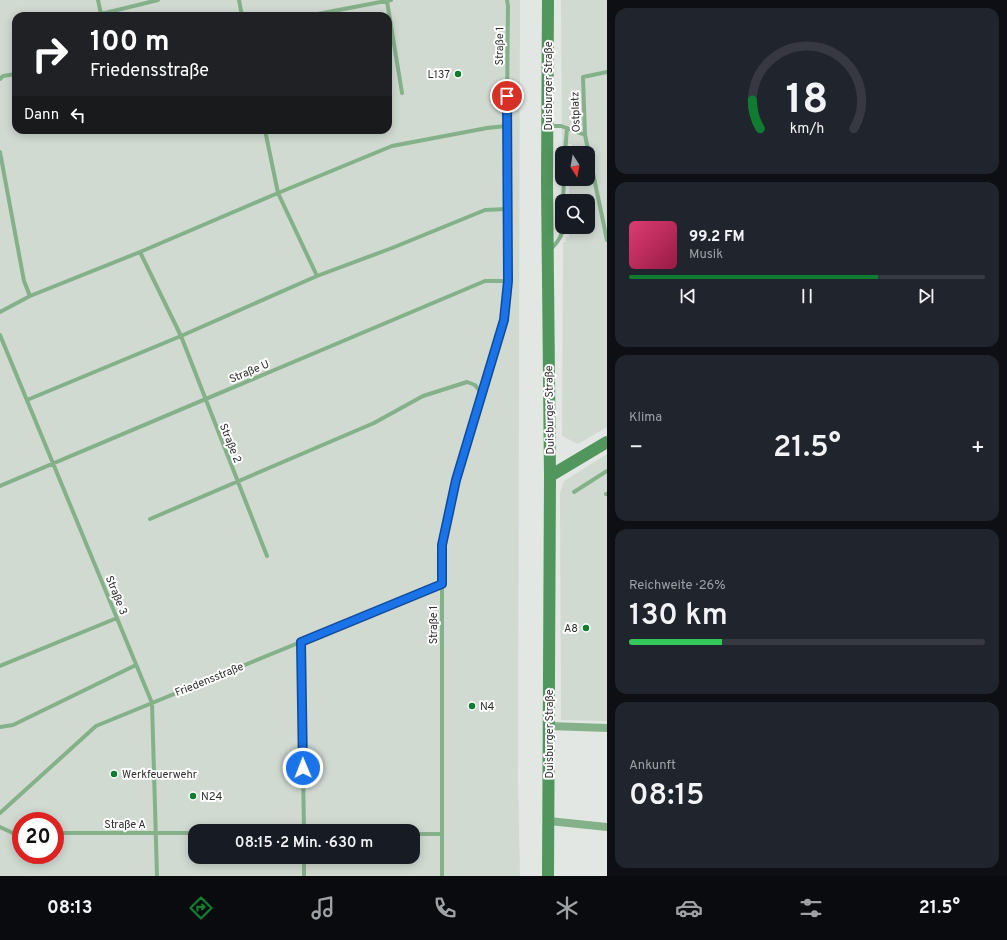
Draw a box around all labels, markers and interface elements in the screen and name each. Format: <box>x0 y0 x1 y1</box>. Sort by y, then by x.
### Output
text: 100 m <box>90 25 170 61</box>
street label: Straße 1 <box>493 27 507 66</box>
icon: right <box>24 28 76 80</box>
street label: Duisburger Straße <box>542 41 556 131</box>
text: Friedensstraße <box>90 60 209 83</box>
place label: L137 <box>427 68 450 82</box>
marker: L137 <box>453 69 463 79</box>
text: 18 <box>786 75 828 128</box>
pin <box>490 79 524 113</box>
icon: arrive <box>496 85 518 107</box>
street label: Ostplatz <box>568 91 584 133</box>
icon: left <box>67 104 89 126</box>
text: Dann <box>24 106 59 125</box>
text: km/h <box>790 119 824 137</box>
north arrow <box>555 146 595 186</box>
map controls <box>555 146 595 234</box>
button: search <box>555 194 595 234</box>
text: 99.2 FM <box>689 228 745 247</box>
text: Musik <box>689 247 723 263</box>
icon: previous <box>677 285 699 307</box>
icon: pause <box>796 285 818 307</box>
icon: next <box>915 285 937 307</box>
street label: Straße U <box>227 357 272 387</box>
street label: Duisburger Straße <box>542 365 558 455</box>
text: Klima <box>629 410 662 426</box>
street label: Straße 2 <box>216 422 244 465</box>
text: 21.5° <box>773 430 841 467</box>
text: − <box>629 435 643 462</box>
text: + <box>971 435 985 462</box>
street label: Straße 3 <box>102 574 130 617</box>
text: Reichweite · 26% <box>629 578 726 594</box>
text: 130 km <box>629 598 728 635</box>
street label: Straße 1 <box>427 606 441 644</box>
place label: A8 <box>564 622 578 636</box>
marker: A8 <box>581 623 591 633</box>
street label: Friedensstraße <box>173 660 246 700</box>
street label: Duisburger Straße <box>543 689 557 779</box>
place label: N4 <box>480 700 495 714</box>
marker: N4 <box>467 701 477 711</box>
position arrow <box>282 747 324 789</box>
text: Ankunft <box>629 758 676 774</box>
place label: Werkfeuerwehr <box>122 768 198 782</box>
marker: Werkfeuerwehr <box>109 769 119 779</box>
text: 08:15 <box>629 778 705 815</box>
place label: N24 <box>201 790 222 804</box>
marker: N24 <box>188 791 198 801</box>
speed limit sign: 20 <box>12 812 64 864</box>
street label: Straße A <box>104 818 146 832</box>
text: 08:15 · 2 Min. · 630 m <box>235 834 373 853</box>
icon: directions <box>187 894 215 922</box>
icon: music <box>309 894 337 922</box>
icon: phone <box>431 894 459 922</box>
icon: climate <box>553 894 581 922</box>
icon: car <box>675 894 703 922</box>
icon: filters <box>797 894 825 922</box>
text: 08:13 <box>47 897 93 920</box>
text: 21.5° <box>919 897 960 920</box>

